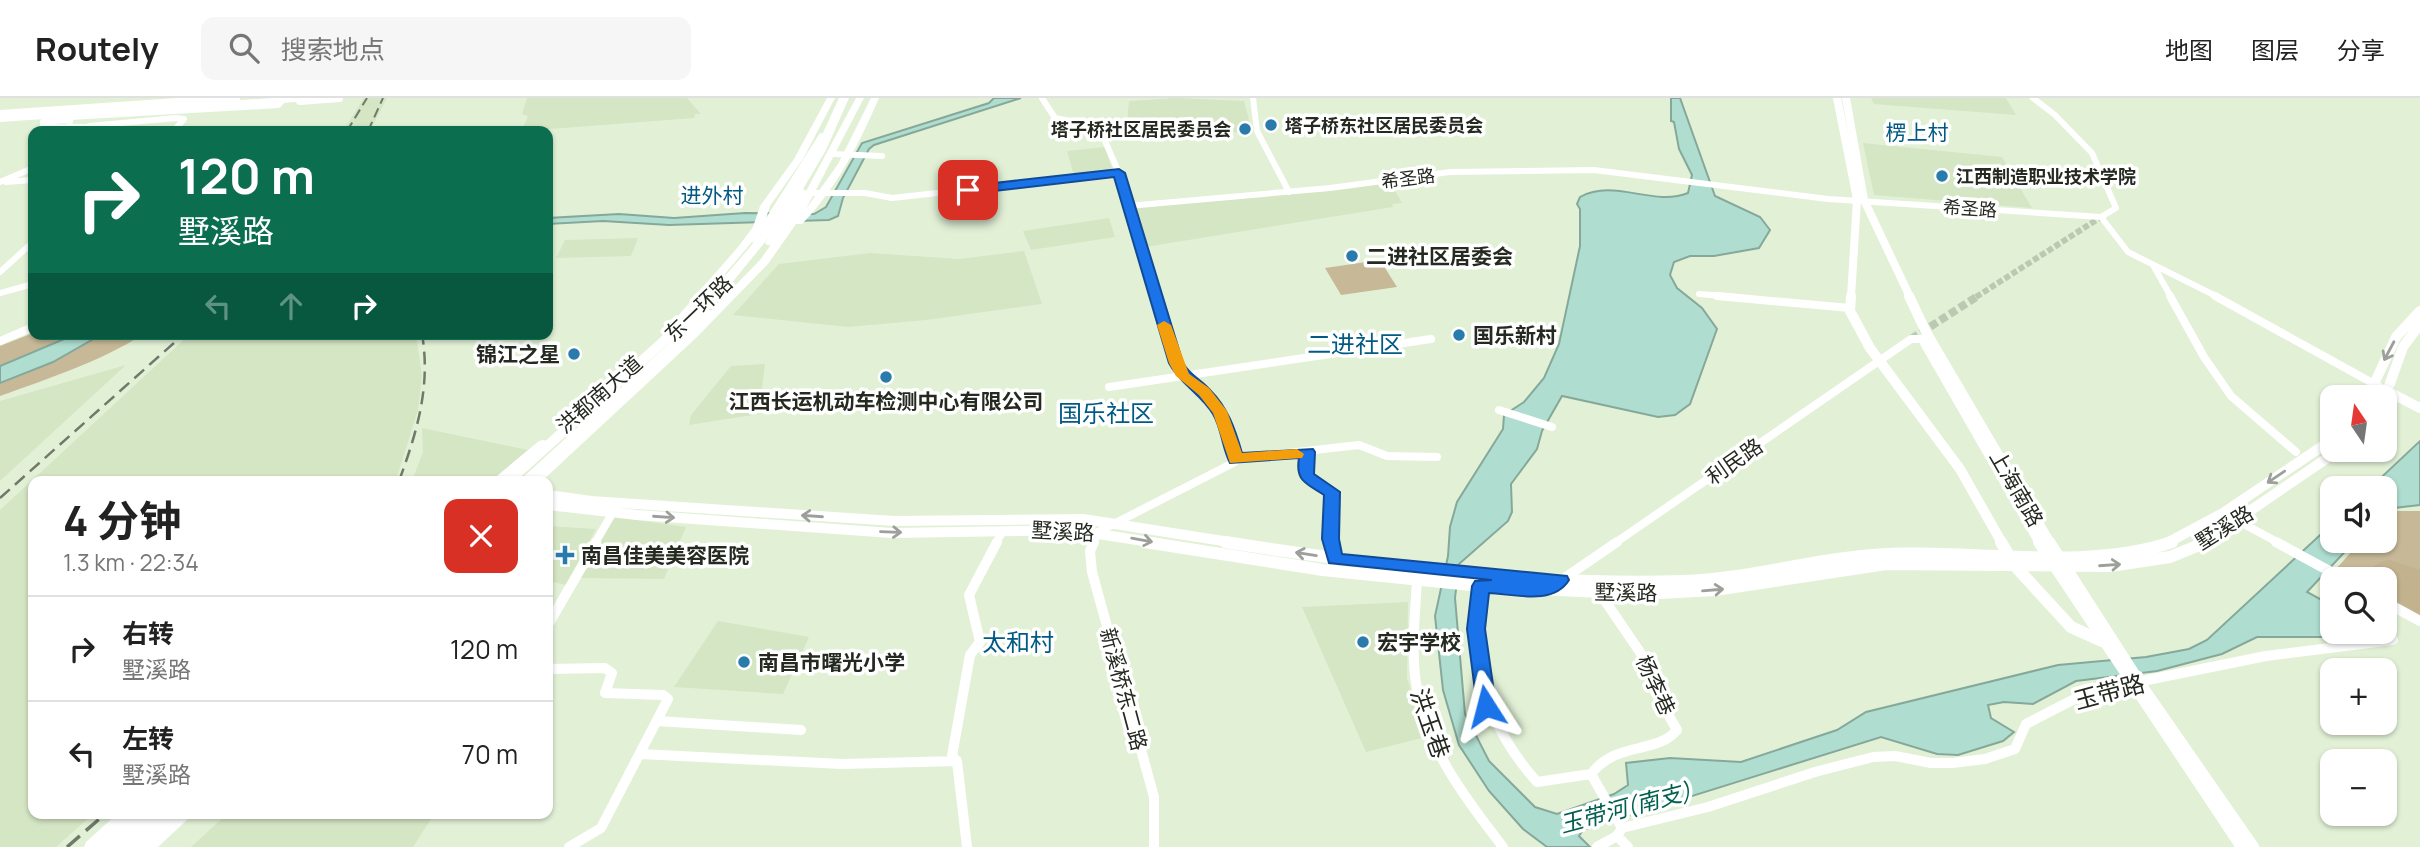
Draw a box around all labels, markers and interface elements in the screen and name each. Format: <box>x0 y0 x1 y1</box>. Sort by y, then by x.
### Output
search box <box>201 17 691 80</box>
text: Routely <box>35 26 159 71</box>
icon: search <box>225 29 263 67</box>
text: 搜索地点 <box>281 31 385 67</box>
text: 地图 <box>2165 33 2213 66</box>
text: 图层 <box>2251 33 2299 66</box>
text: 分享 <box>2337 33 2385 66</box>
place label: 塔子桥东社区居民委员会 <box>1285 113 1483 137</box>
place label: 塔子桥社区居民委员会 <box>1051 117 1231 141</box>
marker: 塔子桥东社区居民委员会 <box>1263 117 1279 133</box>
district label: 楞上村 <box>1886 118 1949 146</box>
marker: 塔子桥社区居民委员会 <box>1237 121 1253 137</box>
text: 120 m <box>178 142 315 209</box>
icon: right <box>63 154 154 245</box>
pin <box>938 160 998 220</box>
street label: 希圣路 <box>1380 163 1436 193</box>
place label: 江西制造职业技术学院 <box>1956 164 2136 188</box>
marker: 江西制造职业技术学院 <box>1934 168 1950 184</box>
icon: arrive <box>949 171 987 209</box>
district label: 进外村 <box>681 181 744 209</box>
street label: 希圣路 <box>1942 194 1998 222</box>
text: 墅溪路 <box>178 209 274 253</box>
place label: 二进社区居委会 <box>1366 242 1513 270</box>
marker: 二进社区居委会 <box>1344 248 1360 264</box>
street label: 东一环路 <box>658 269 738 347</box>
icon: left <box>199 287 237 325</box>
icon: ahead <box>272 287 310 325</box>
icon: right <box>345 287 383 325</box>
place label: 国乐新村 <box>1473 321 1557 349</box>
district label: 二进社区 <box>1307 327 1403 360</box>
marker: 国乐新村 <box>1451 327 1467 343</box>
place label: 锦江之星 <box>476 340 560 368</box>
one-way arrow <box>2382 340 2395 361</box>
marker: 锦江之星 <box>566 346 582 362</box>
street label: 洪都南大道 <box>550 349 648 439</box>
marker: 江西长运机动车检测中心有限公司 <box>878 369 894 385</box>
north arrow <box>2320 385 2398 462</box>
map controls <box>2320 385 2397 826</box>
place label: 江西长运机动车检测中心有限公司 <box>729 387 1044 415</box>
district label: 国乐社区 <box>1058 396 1154 429</box>
street label: 利民路 <box>1700 431 1768 491</box>
street label: 上海南路 <box>1984 445 2050 531</box>
one-way arrow <box>2267 470 2286 484</box>
button: sound <box>2320 476 2397 553</box>
text: 4 分钟 <box>63 491 181 549</box>
street label: 墅溪路 <box>2190 498 2258 556</box>
button: close <box>444 499 518 573</box>
one-way arrow <box>801 509 824 522</box>
one-way arrow <box>653 510 676 523</box>
street label: 墅溪路 <box>1031 515 1095 547</box>
one-way arrow <box>880 525 903 539</box>
one-way arrow <box>1130 534 1153 547</box>
place label: 南昌佳美美容医院 <box>581 541 749 569</box>
marker: 南昌佳美美容医院 <box>555 545 575 565</box>
text: 1.3 km · 22:34 <box>63 546 199 578</box>
one-way arrow <box>1295 547 1318 560</box>
one-way arrow <box>2098 558 2121 571</box>
button: search <box>2320 567 2397 644</box>
street label: 墅溪路 <box>1594 577 1658 607</box>
one-way arrow <box>1701 583 1724 596</box>
text: 右转 <box>122 615 174 651</box>
district label: 太和村 <box>982 625 1054 658</box>
street label: 新溪桥东二路 <box>1094 625 1154 753</box>
place label: 宏宇学校 <box>1377 628 1461 656</box>
icon: right <box>63 630 101 668</box>
text: 120 m <box>450 631 518 667</box>
marker: 宏宇学校 <box>1355 634 1371 650</box>
place label: 南昌市曙光小学 <box>758 648 905 676</box>
street label: 杨李巷 <box>1630 651 1682 719</box>
text: 墅溪路 <box>122 653 191 685</box>
marker: 南昌市曙光小学 <box>736 654 752 670</box>
button: + <box>2320 658 2397 735</box>
street label: 玉带路 <box>2070 666 2148 716</box>
position arrow <box>1449 669 1523 743</box>
street label: 洪玉巷 <box>1404 684 1458 762</box>
text: 左转 <box>122 720 174 756</box>
icon: left <box>63 735 101 773</box>
text: 70 m <box>462 736 518 772</box>
button: − <box>2320 749 2397 826</box>
text: 墅溪路 <box>122 758 191 790</box>
water label: 玉带河(南支) <box>1556 774 1694 840</box>

